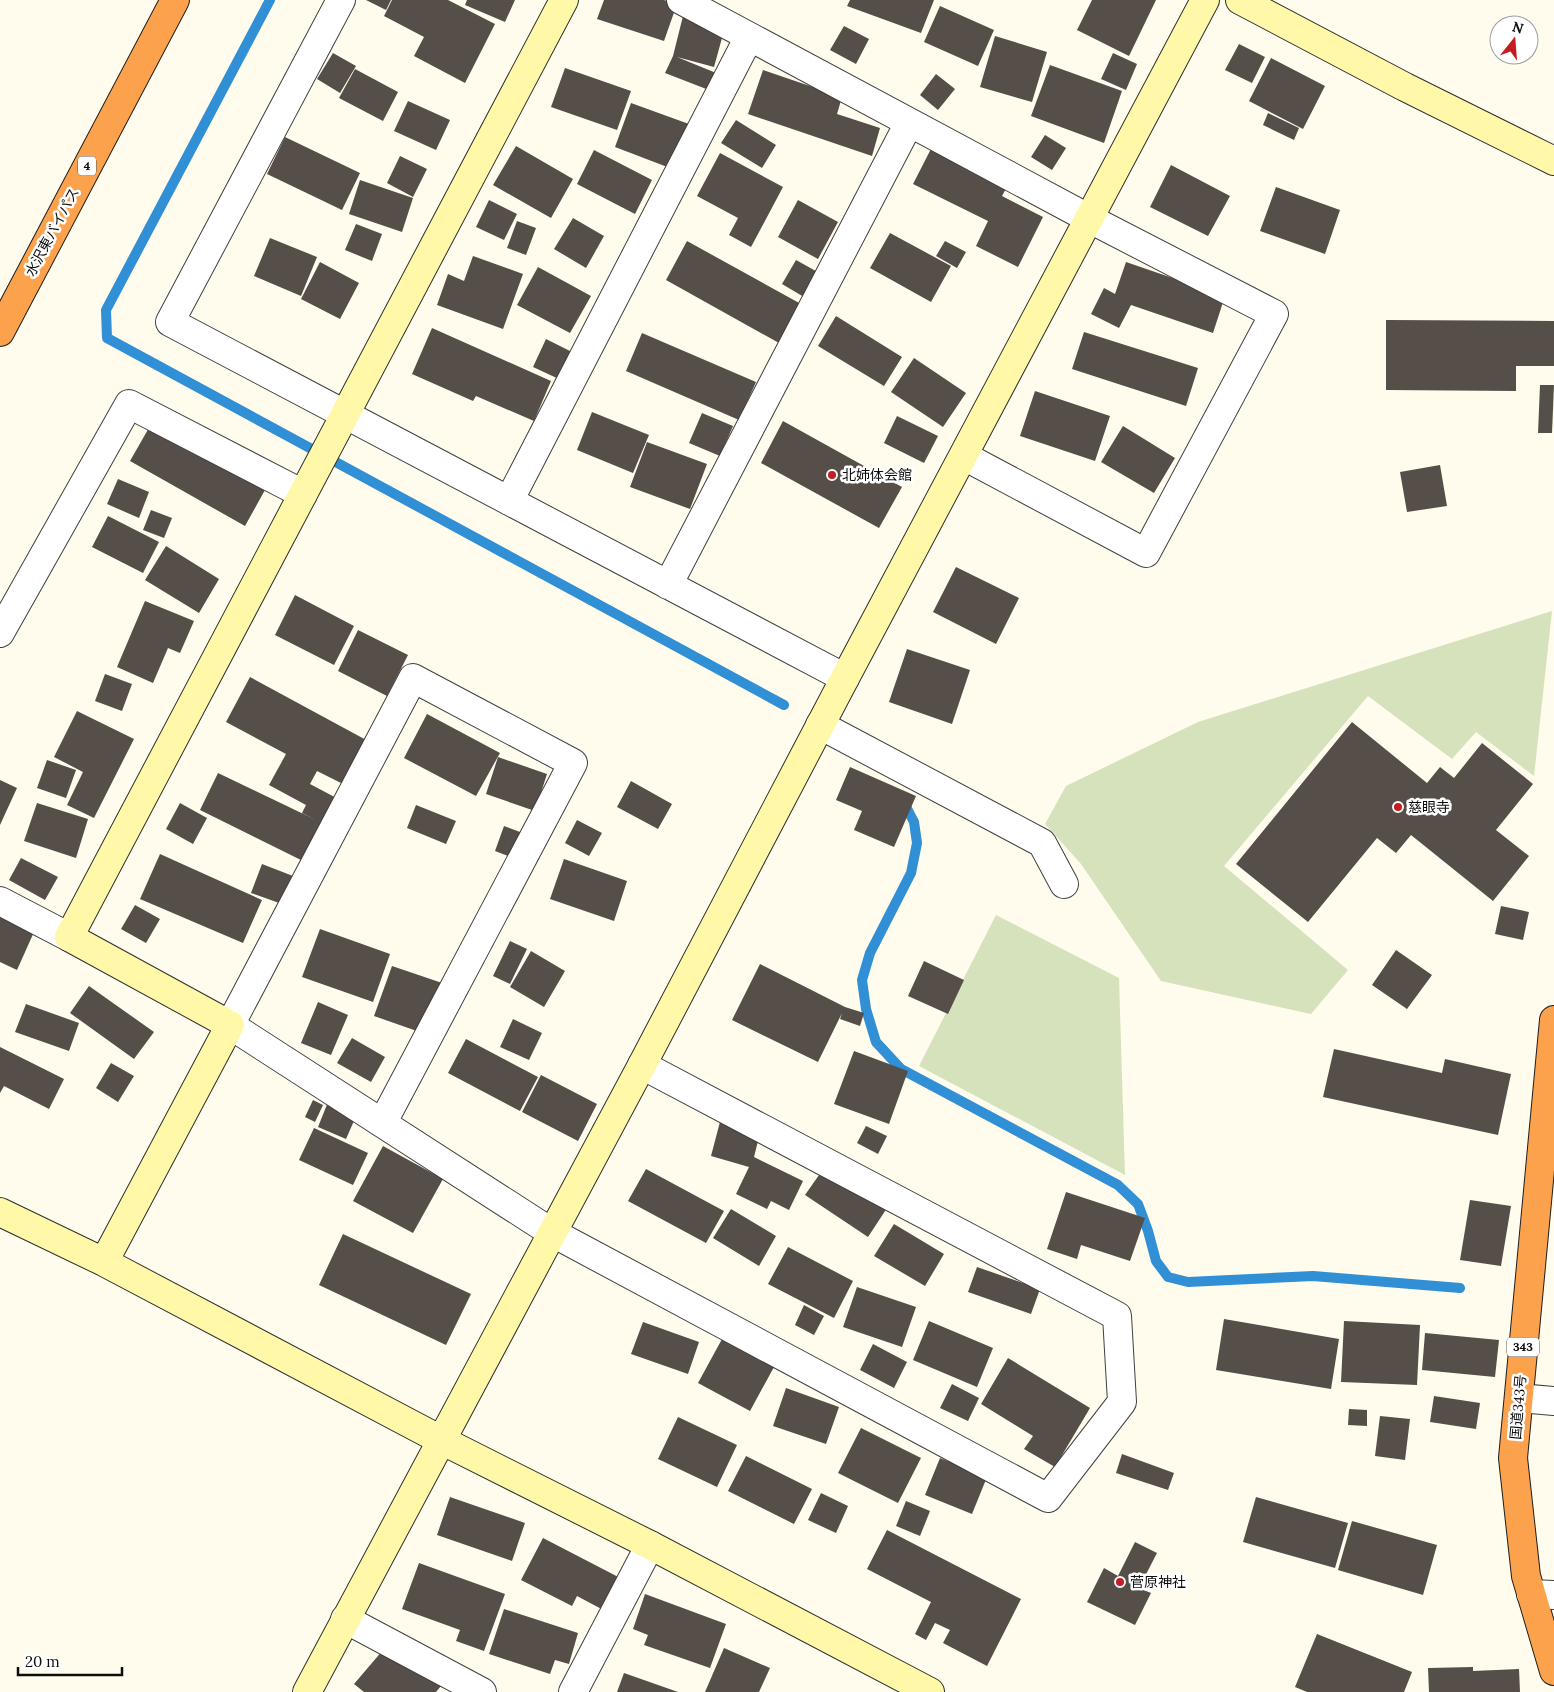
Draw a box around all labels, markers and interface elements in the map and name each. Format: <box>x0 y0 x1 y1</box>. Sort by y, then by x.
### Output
north arrow <box>1489 15 1539 65</box>
text: N <box>1510 17 1526 38</box>
road number: 4 <box>78 157 96 176</box>
street label: 水沢東バイパス <box>21 185 83 279</box>
place label: 北姉体会館 <box>842 466 912 484</box>
marker: 北姉体会館 <box>826 469 838 481</box>
place label: 慈眼寺 <box>1408 798 1450 816</box>
marker: 慈眼寺 <box>1392 801 1404 813</box>
road number: 343 <box>1507 1338 1539 1356</box>
street label: 国道343号 <box>1506 1374 1530 1440</box>
place label: 菅原神社 <box>1130 1573 1186 1591</box>
marker: 菅原神社 <box>1114 1576 1126 1588</box>
scale bar <box>18 1644 121 1676</box>
text: 20 m <box>25 1652 60 1671</box>

